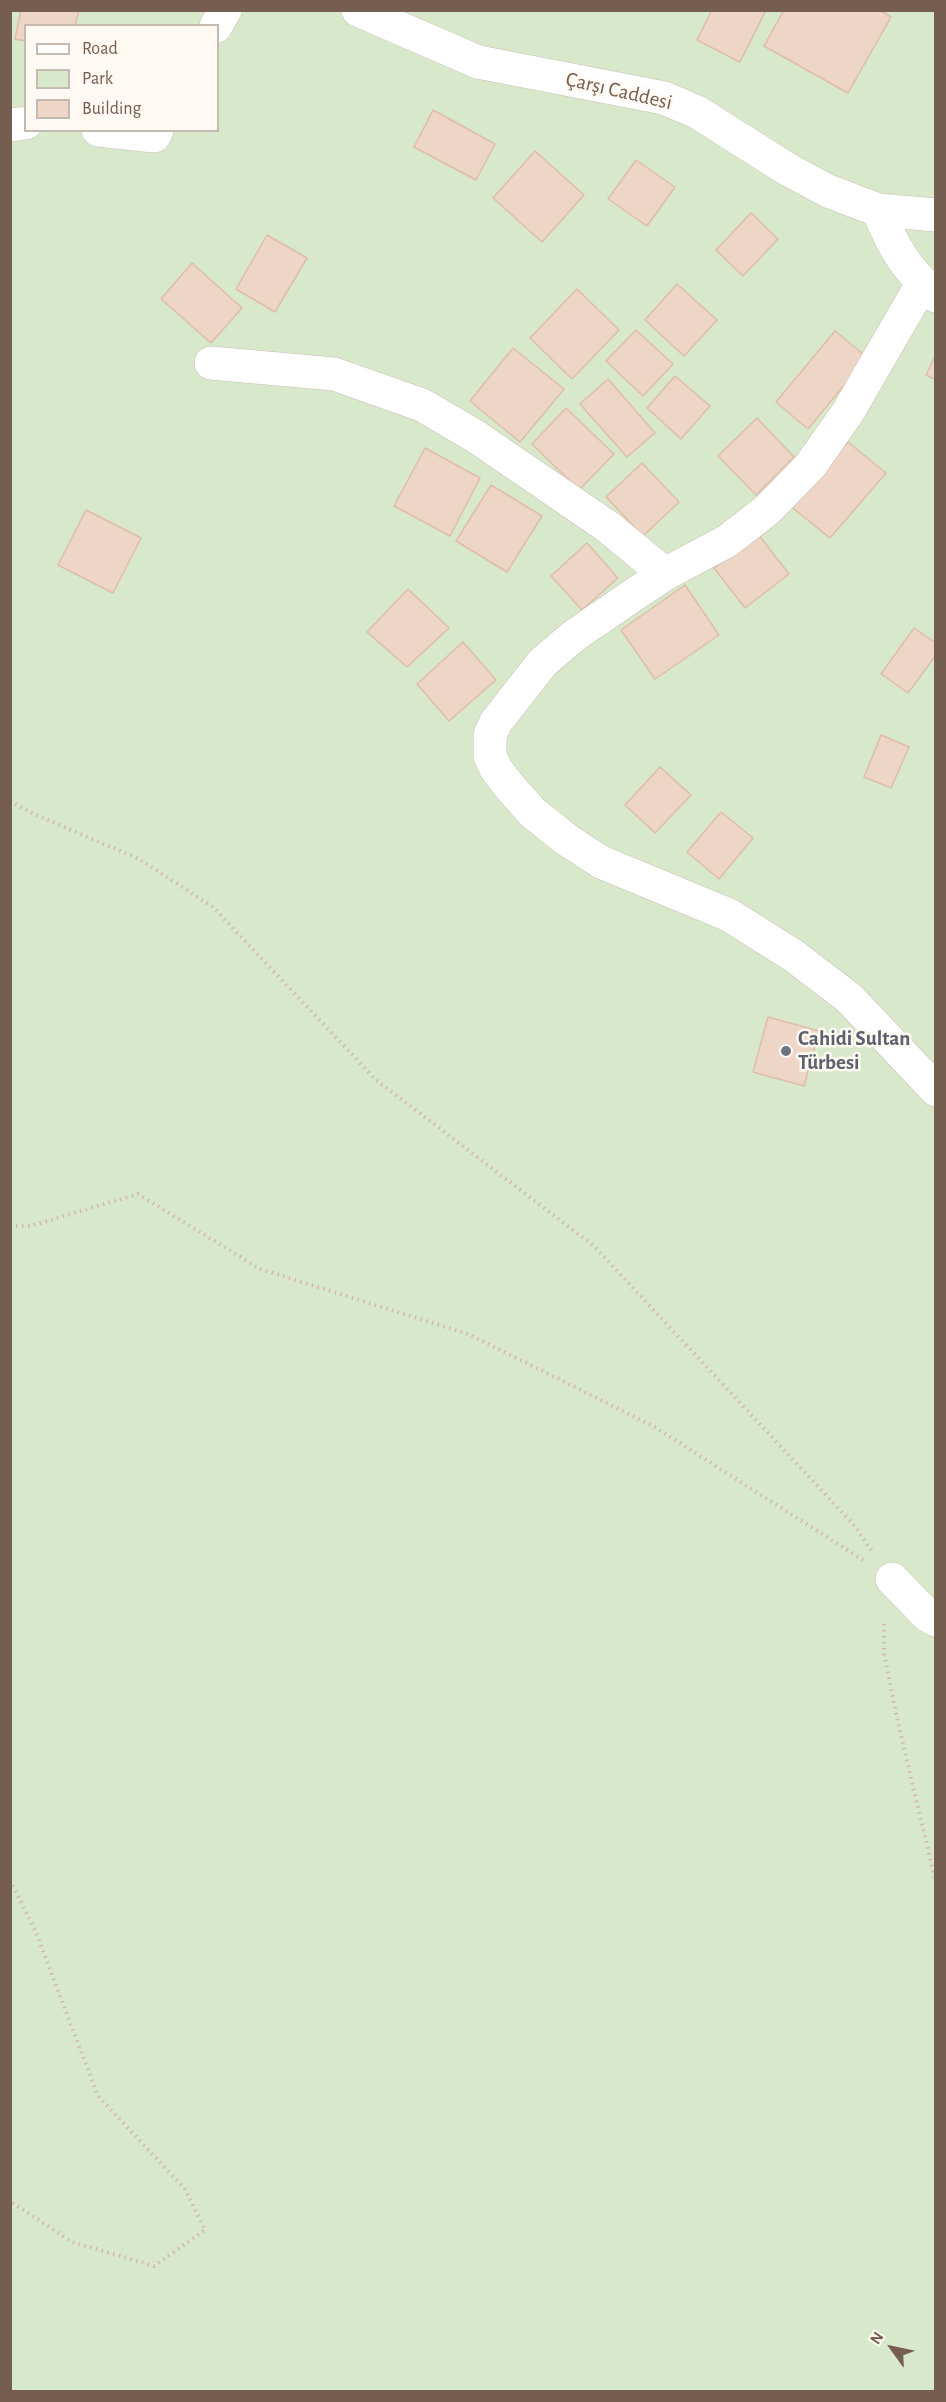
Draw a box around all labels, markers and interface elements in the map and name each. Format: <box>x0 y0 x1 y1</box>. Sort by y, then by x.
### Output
legend <box>24 24 219 132</box>
text: Road <box>82 40 118 58</box>
street label: Çarşı Caddesi <box>563 67 675 115</box>
text: Park <box>82 70 113 88</box>
text: Building <box>82 100 141 118</box>
place label: Cahidi Sultan Türbesi <box>798 1026 910 1076</box>
marker: Cahidi Sultan Türbesi <box>779 1044 793 1058</box>
north arrow <box>862 2318 922 2378</box>
text: N <box>867 2329 887 2347</box>

